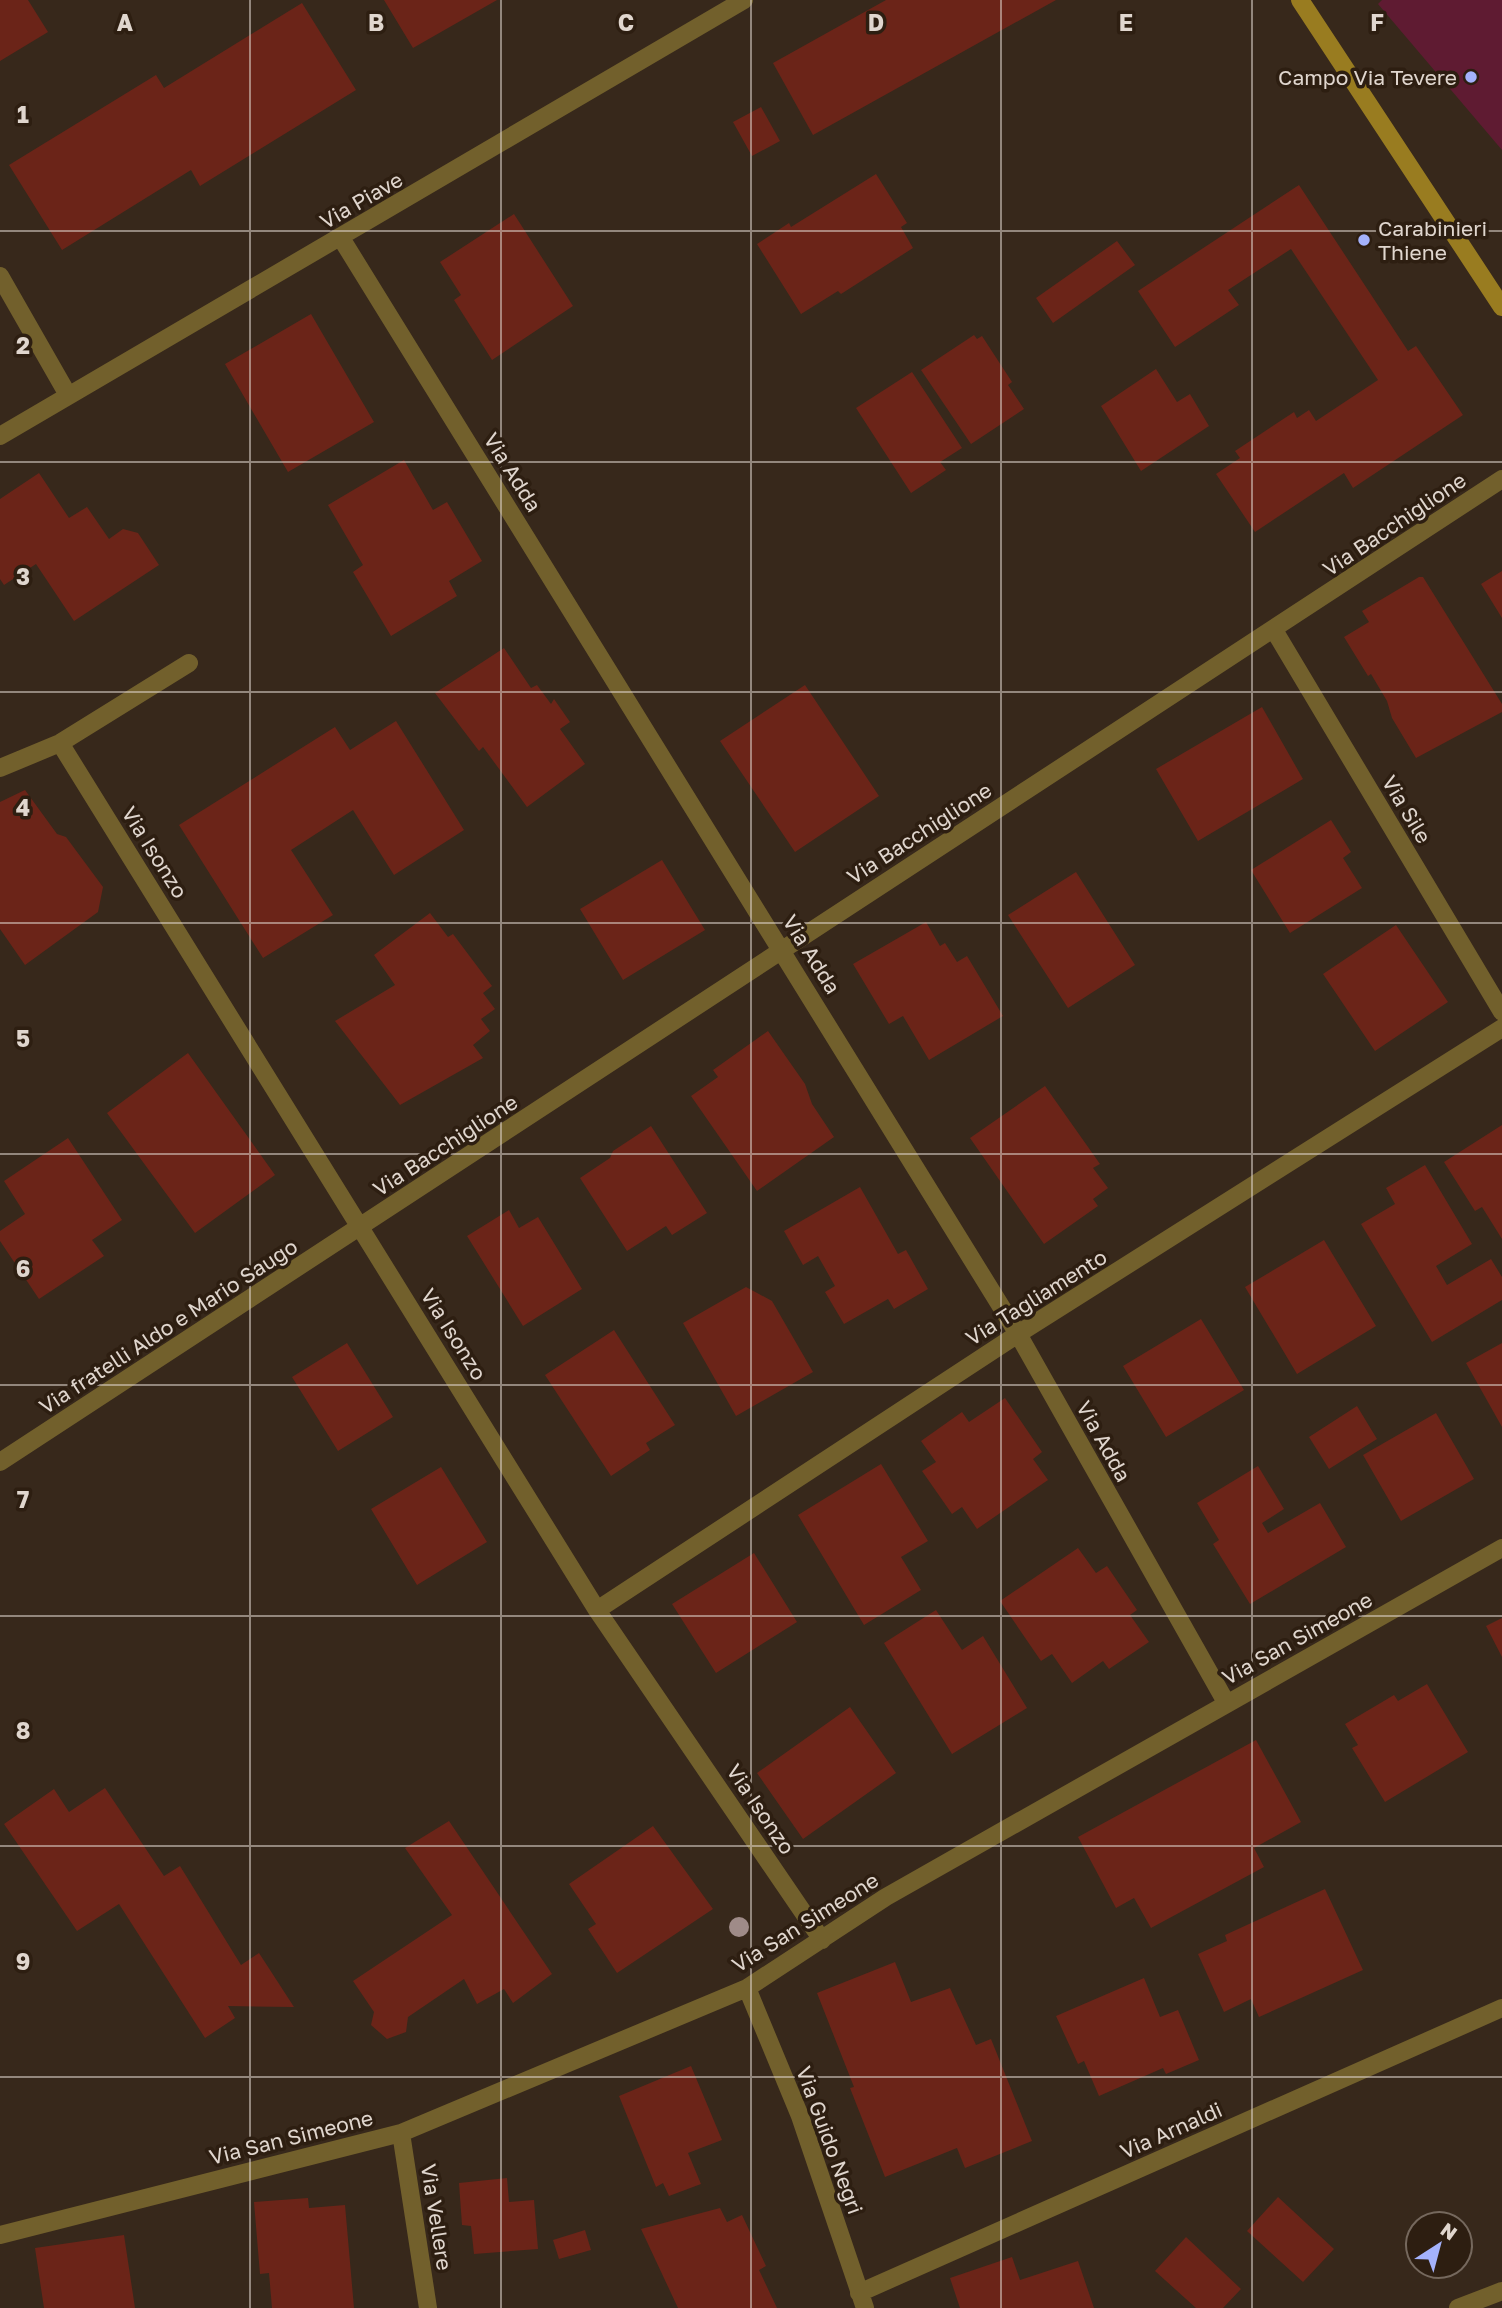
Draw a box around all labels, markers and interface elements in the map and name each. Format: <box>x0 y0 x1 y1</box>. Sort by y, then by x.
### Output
text: A <box>117 8 134 36</box>
text: B <box>368 8 384 36</box>
text: C <box>618 8 634 36</box>
text: D <box>868 8 884 36</box>
text: E <box>1119 8 1133 36</box>
text: F <box>1370 8 1384 36</box>
place label: Campo Via Tevere <box>1278 64 1457 90</box>
marker: Campo Via Tevere <box>1463 69 1479 85</box>
text: 1 <box>17 100 29 128</box>
street label: Via Piave <box>315 166 407 234</box>
place label: Carabinieri Thiene <box>1378 215 1487 265</box>
marker: Carabinieri Thiene <box>1356 232 1372 248</box>
text: 2 <box>16 331 30 359</box>
street label: Via Adda <box>479 428 547 516</box>
street label: Via Bacchiglione <box>1317 466 1471 582</box>
text: 3 <box>16 562 30 590</box>
street label: Via Sile <box>1377 770 1437 848</box>
street label: Via Bacchiglione <box>842 777 996 889</box>
text: 4 <box>16 793 30 821</box>
street label: Via Isonzo <box>117 801 193 903</box>
street label: Via Adda <box>778 910 846 998</box>
text: 5 <box>16 1024 30 1052</box>
street label: Via Bacchiglione <box>368 1089 522 1201</box>
street label: Via fratelli Aldo e Mario Saugo <box>34 1233 302 1419</box>
street label: Via Tagliamento <box>961 1243 1111 1351</box>
text: 6 <box>16 1254 30 1282</box>
street label: Via Isonzo <box>416 1283 492 1385</box>
street label: Via Adda <box>1071 1396 1137 1486</box>
text: 7 <box>17 1485 29 1513</box>
street label: Via San Simeone <box>1217 1586 1377 1690</box>
text: 8 <box>16 1716 30 1744</box>
street label: Via Isonzo <box>721 1759 801 1859</box>
street label: Via San Simeone <box>727 1867 883 1977</box>
text: 9 <box>16 1947 30 1975</box>
street label: Via Guido Negri <box>791 2062 869 2218</box>
street label: Via Arnaldi <box>1116 2096 1226 2164</box>
street label: Via San Simeone <box>206 2104 376 2170</box>
street label: Via Vellere <box>416 2162 458 2272</box>
north arrow <box>1404 2210 1474 2280</box>
text: N <box>1437 2217 1462 2244</box>

